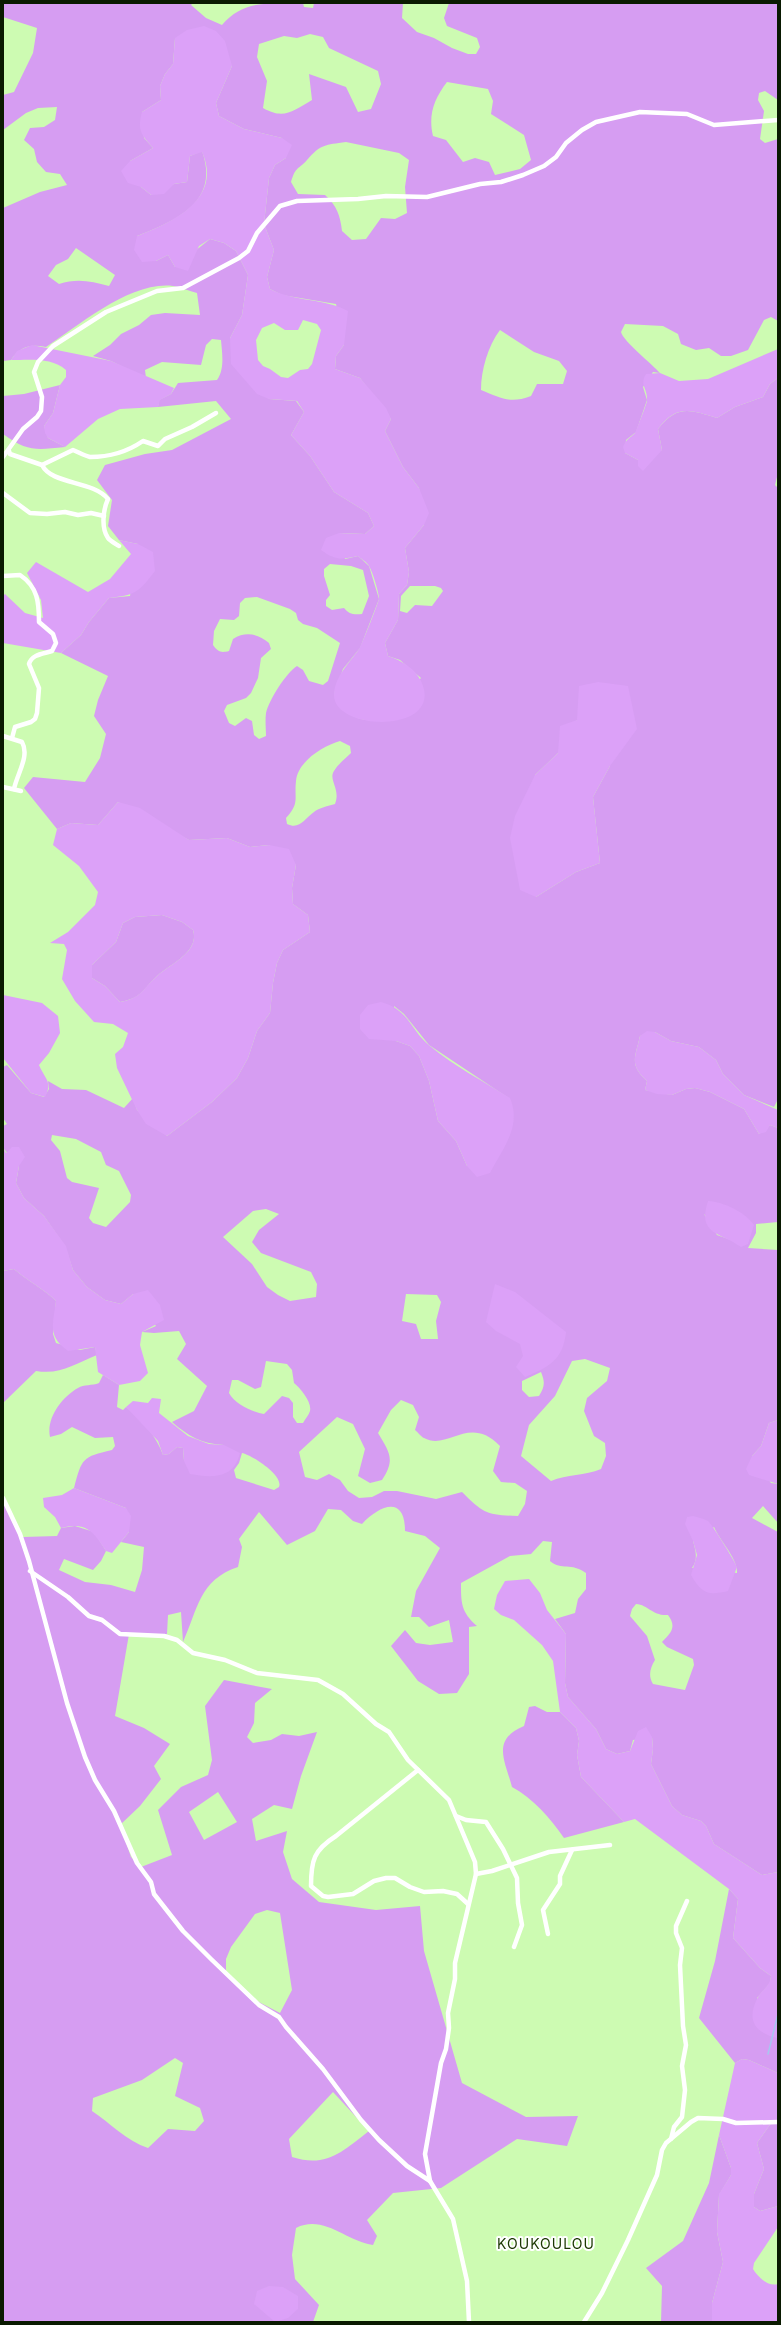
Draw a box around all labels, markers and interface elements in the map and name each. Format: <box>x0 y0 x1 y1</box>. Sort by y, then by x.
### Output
district label: KOUKOULOU <box>497 2235 595 2252</box>

